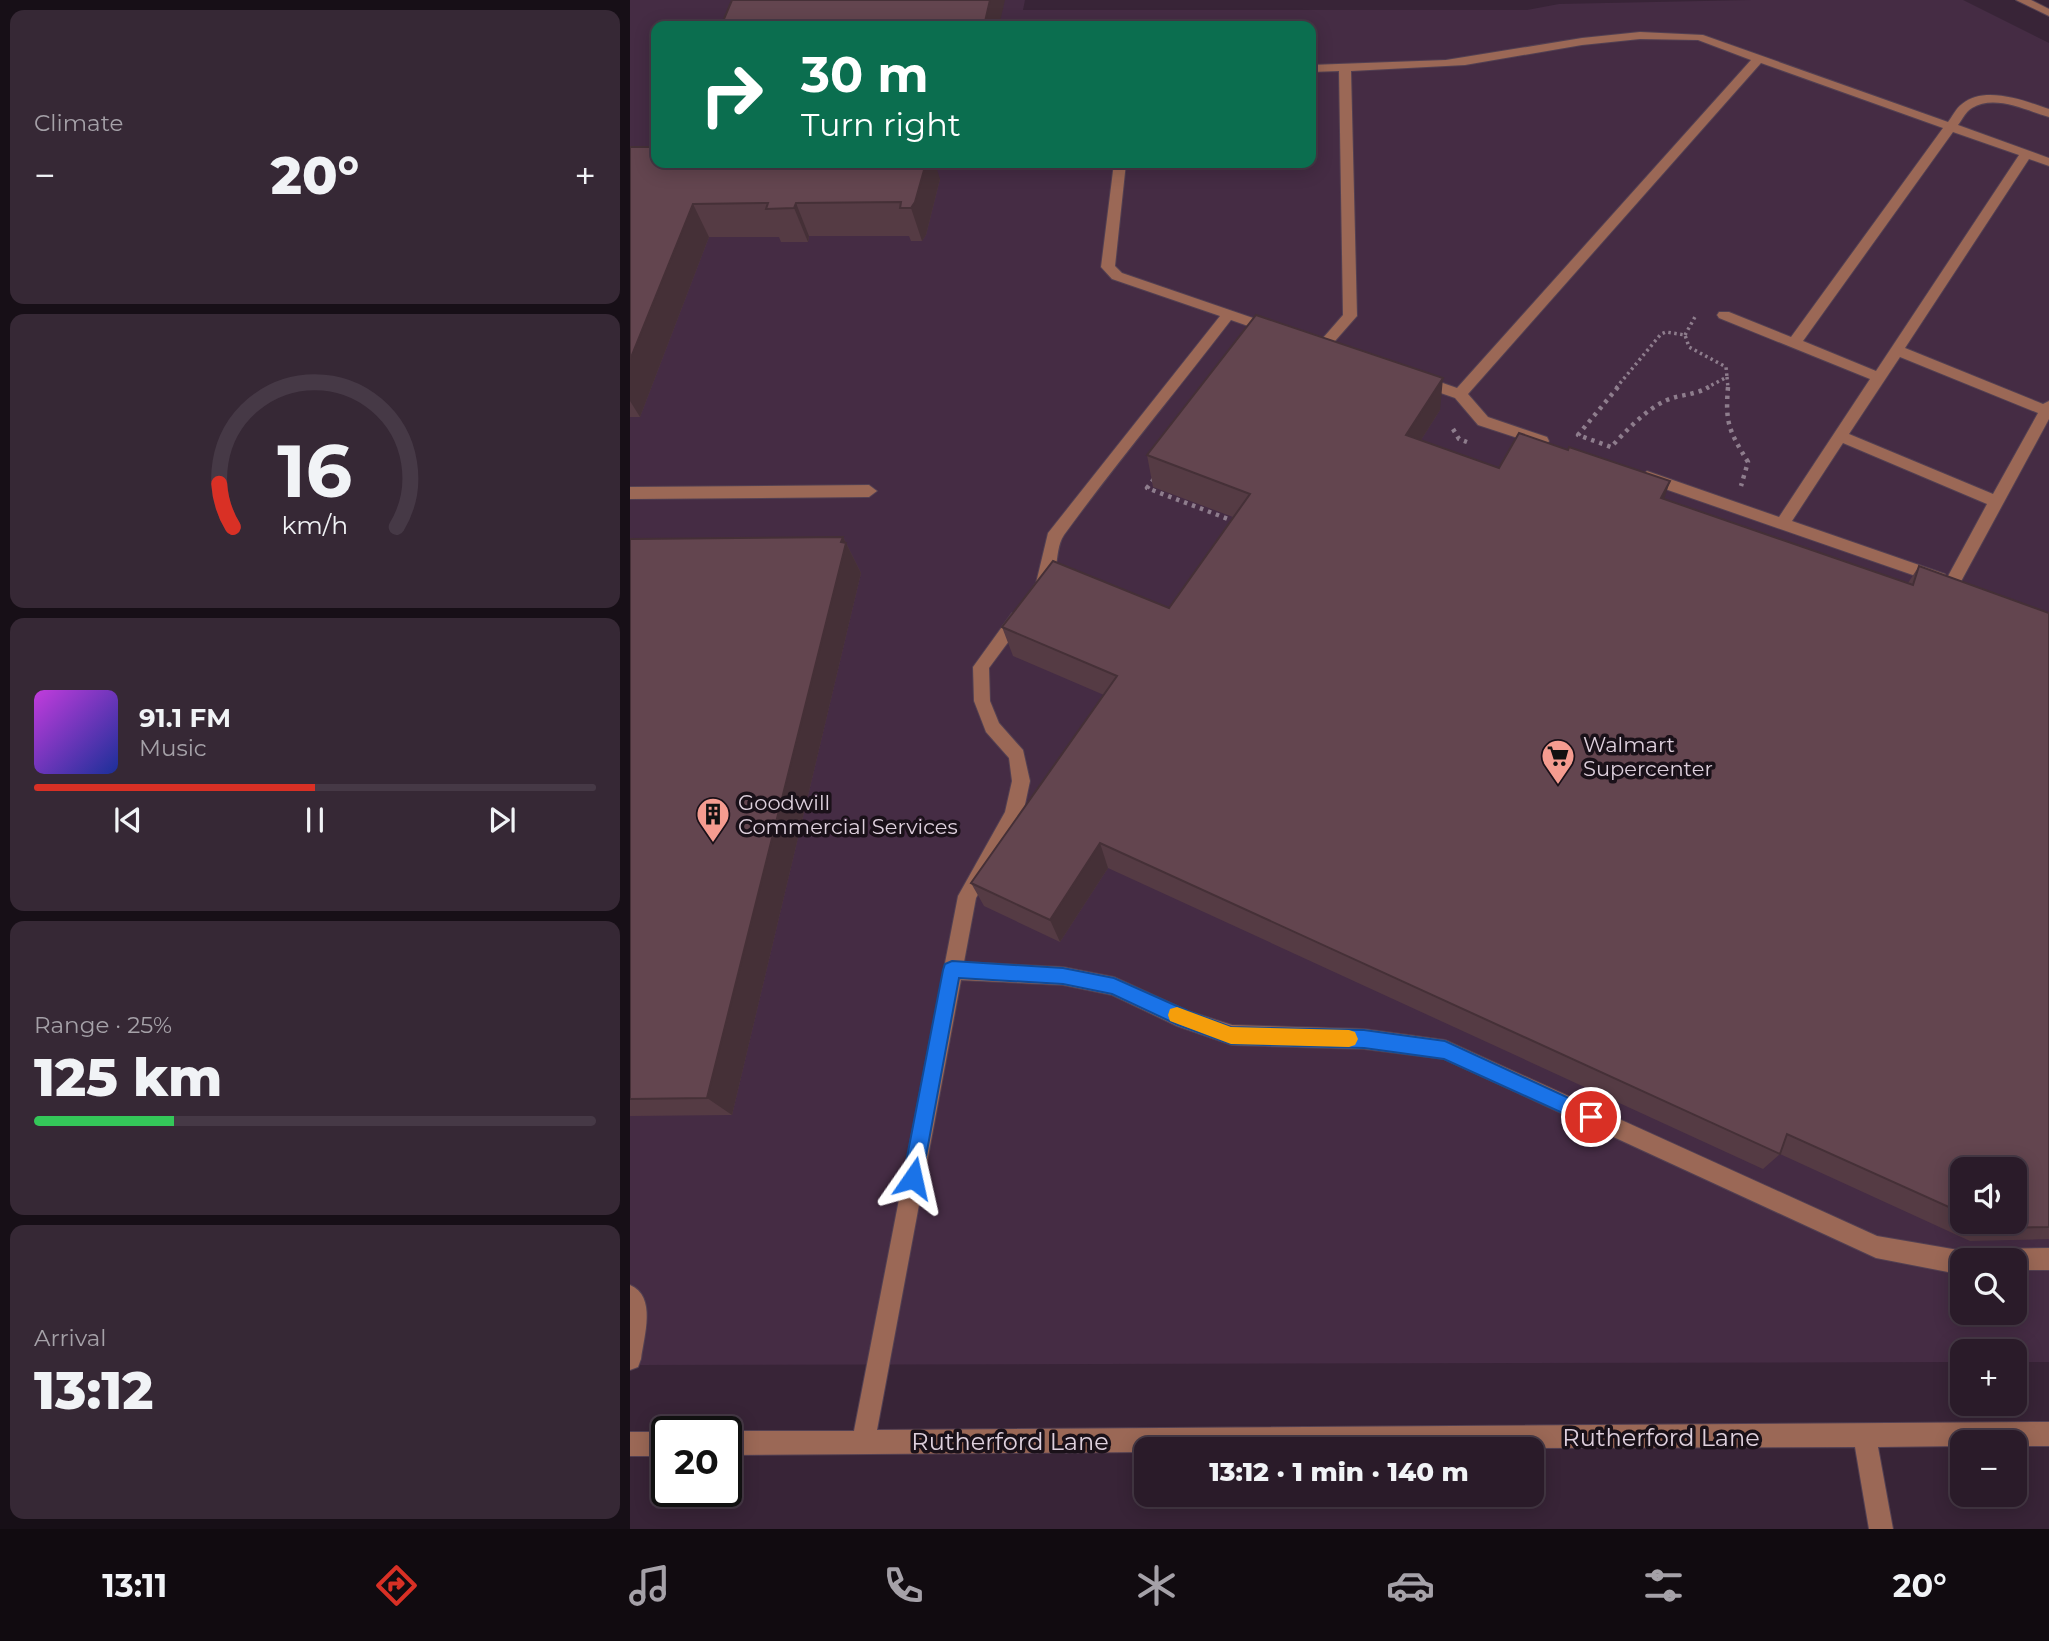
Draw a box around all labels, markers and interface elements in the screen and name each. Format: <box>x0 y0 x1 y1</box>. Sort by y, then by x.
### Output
text: 30 m <box>801 45 929 104</box>
icon: right <box>686 49 777 140</box>
text: Turn right <box>801 105 961 144</box>
text: Climate <box>34 109 123 137</box>
text: 20° <box>271 144 359 207</box>
text: − <box>34 152 56 199</box>
text: + <box>574 152 596 199</box>
text: 16 <box>278 427 352 515</box>
text: km/h <box>282 509 348 539</box>
text: 91.1 FM <box>139 702 231 734</box>
place label: Walmart Supercenter <box>1583 732 1713 781</box>
text: Music <box>139 734 207 762</box>
supermarket icon: Walmart Supercenter <box>1539 737 1577 786</box>
place label: Goodwill Commercial Services <box>738 790 958 839</box>
building icon: Goodwill Commercial Services <box>694 795 732 844</box>
icon: previous <box>109 801 147 839</box>
icon: pause <box>296 801 334 839</box>
icon: next <box>483 801 521 839</box>
text: Range · 25% <box>34 1011 172 1039</box>
text: 125 km <box>34 1046 222 1109</box>
pin <box>1561 1087 1621 1147</box>
icon: arrive <box>1572 1098 1610 1136</box>
position arrow <box>876 1141 950 1215</box>
map controls <box>1950 1157 2027 1507</box>
button: sound <box>1950 1157 2027 1234</box>
button: search <box>1950 1248 2027 1325</box>
text: Arrival <box>34 1324 107 1352</box>
button: + <box>1950 1339 2027 1416</box>
text: 13:12 <box>34 1359 153 1422</box>
speed limit sign: 20 <box>651 1416 742 1507</box>
street label: Rutherford Lane <box>1562 1423 1760 1452</box>
street label: Rutherford Lane <box>911 1427 1109 1456</box>
button: − <box>1950 1430 2027 1507</box>
text: 13:12 · 1 min · 140 m <box>1209 1456 1469 1488</box>
icon: directions <box>372 1561 421 1610</box>
icon: music <box>625 1561 674 1610</box>
icon: phone <box>879 1561 928 1610</box>
icon: climate <box>1132 1561 1181 1610</box>
icon: car <box>1386 1561 1435 1610</box>
icon: filters <box>1639 1561 1688 1610</box>
text: 13:11 <box>102 1566 167 1605</box>
text: 20° <box>1893 1566 1947 1605</box>

